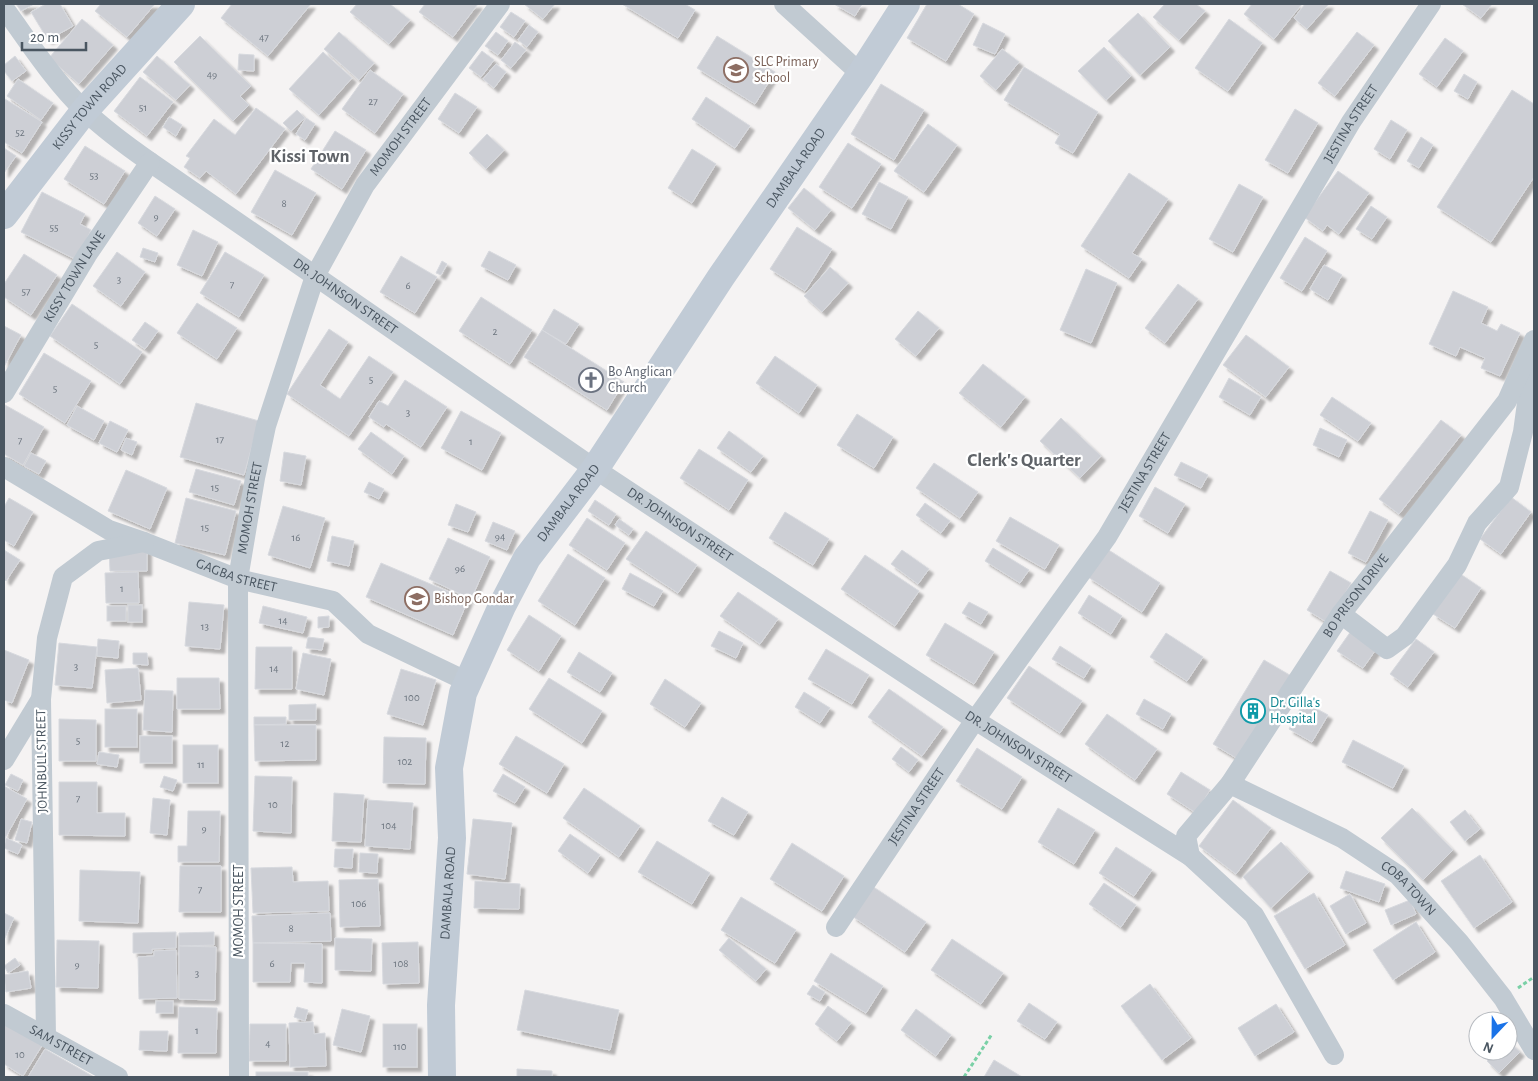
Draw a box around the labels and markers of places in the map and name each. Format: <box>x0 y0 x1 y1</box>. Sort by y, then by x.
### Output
place label: SLC Primary School <box>754 55 819 85</box>
school or university icon: SLC Primary School <box>723 57 749 83</box>
place label: Bo Anglican Church <box>608 365 672 395</box>
church icon: Bo Anglican Church <box>578 367 604 393</box>
school or university icon: Bishop Gondar <box>404 586 430 612</box>
place label: Bishop Gondar <box>434 592 514 606</box>
place label: Dr. Gilla's Hospital <box>1270 696 1320 726</box>
building icon: Dr. Gilla's Hospital <box>1240 698 1266 724</box>

